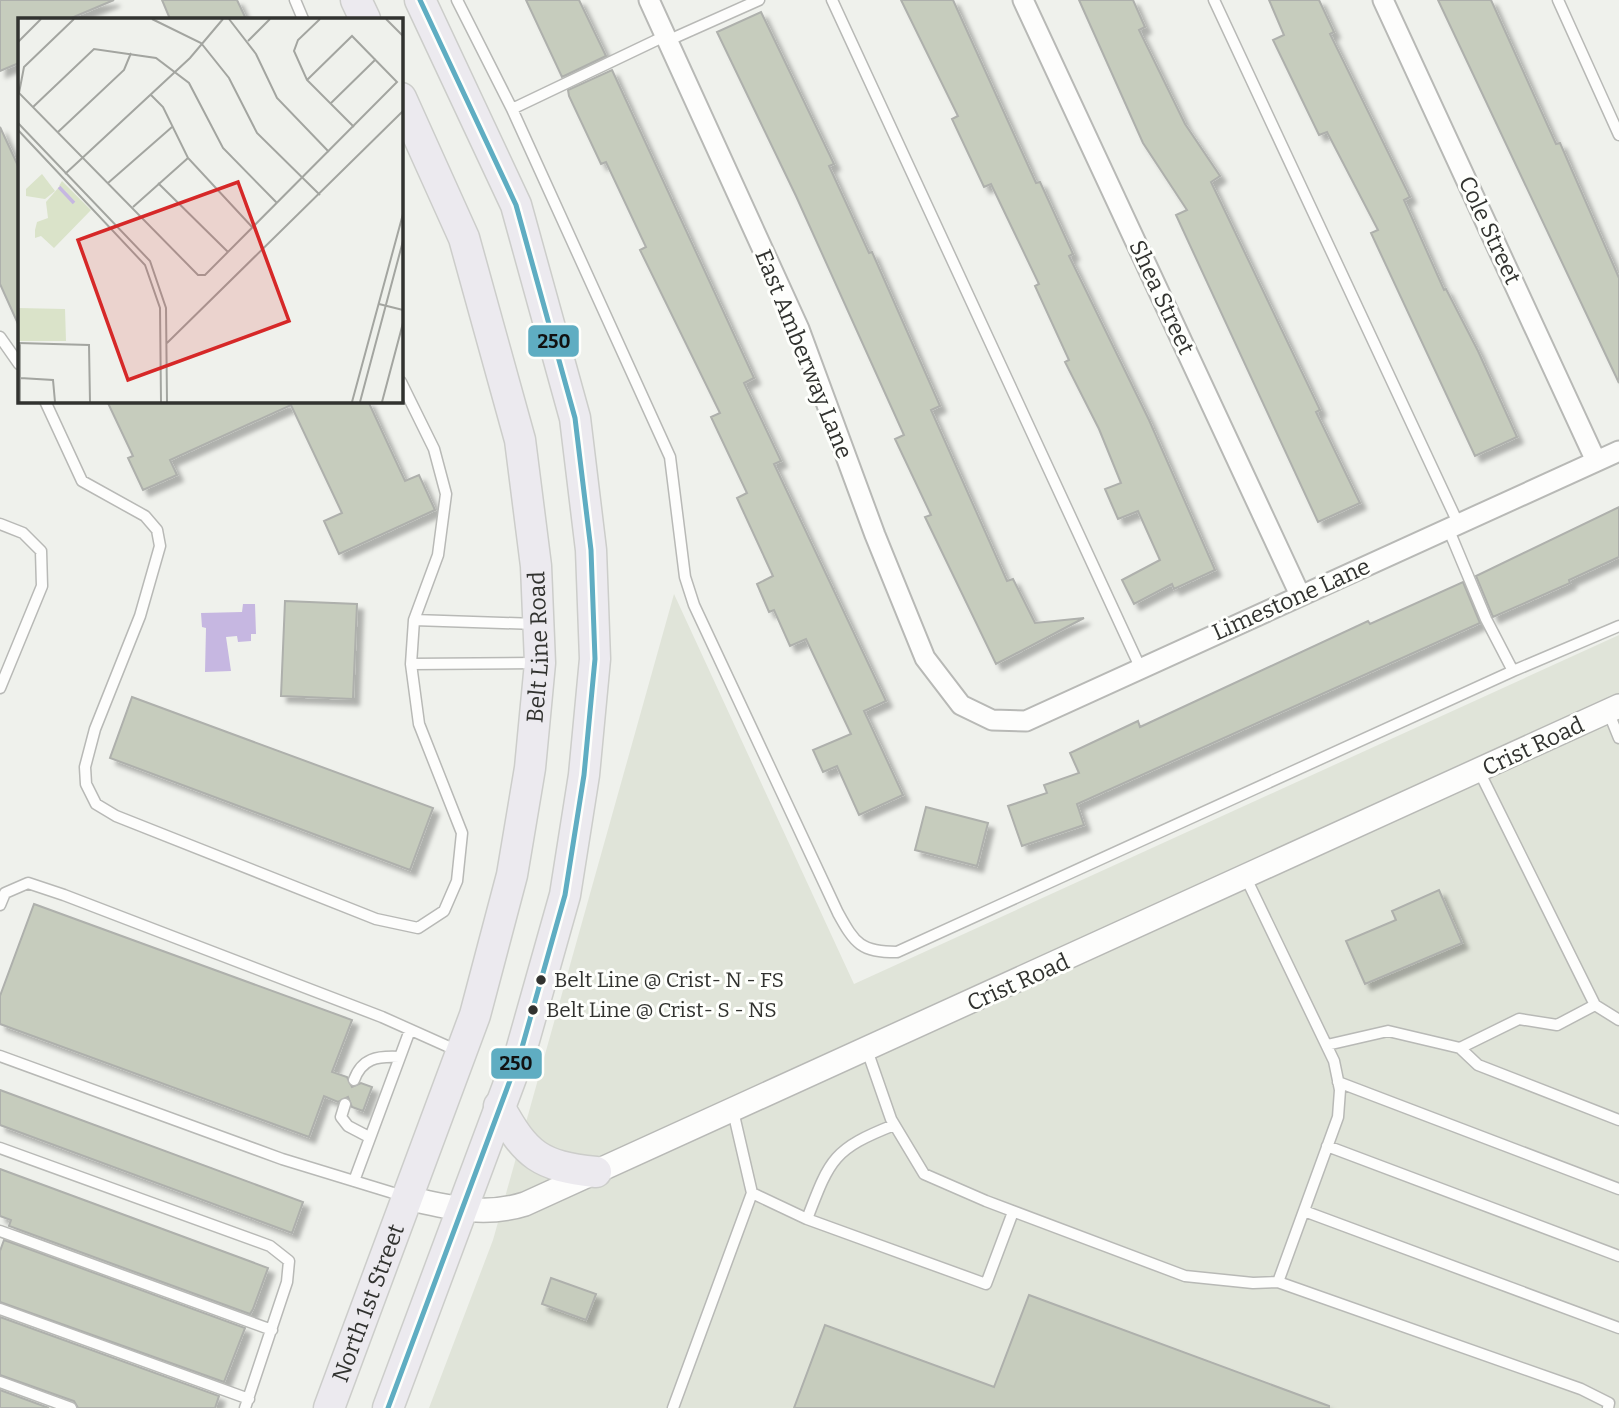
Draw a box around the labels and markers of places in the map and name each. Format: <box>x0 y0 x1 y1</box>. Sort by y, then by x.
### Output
place label: Belt Line @ Crist- N - FS <box>554 967 784 993</box>
marker: Belt Line @ Crist- N - FS <box>534 973 548 987</box>
place label: Belt Line @ Crist- S - NS <box>546 997 777 1023</box>
marker: Belt Line @ Crist- S - NS <box>526 1003 540 1017</box>

